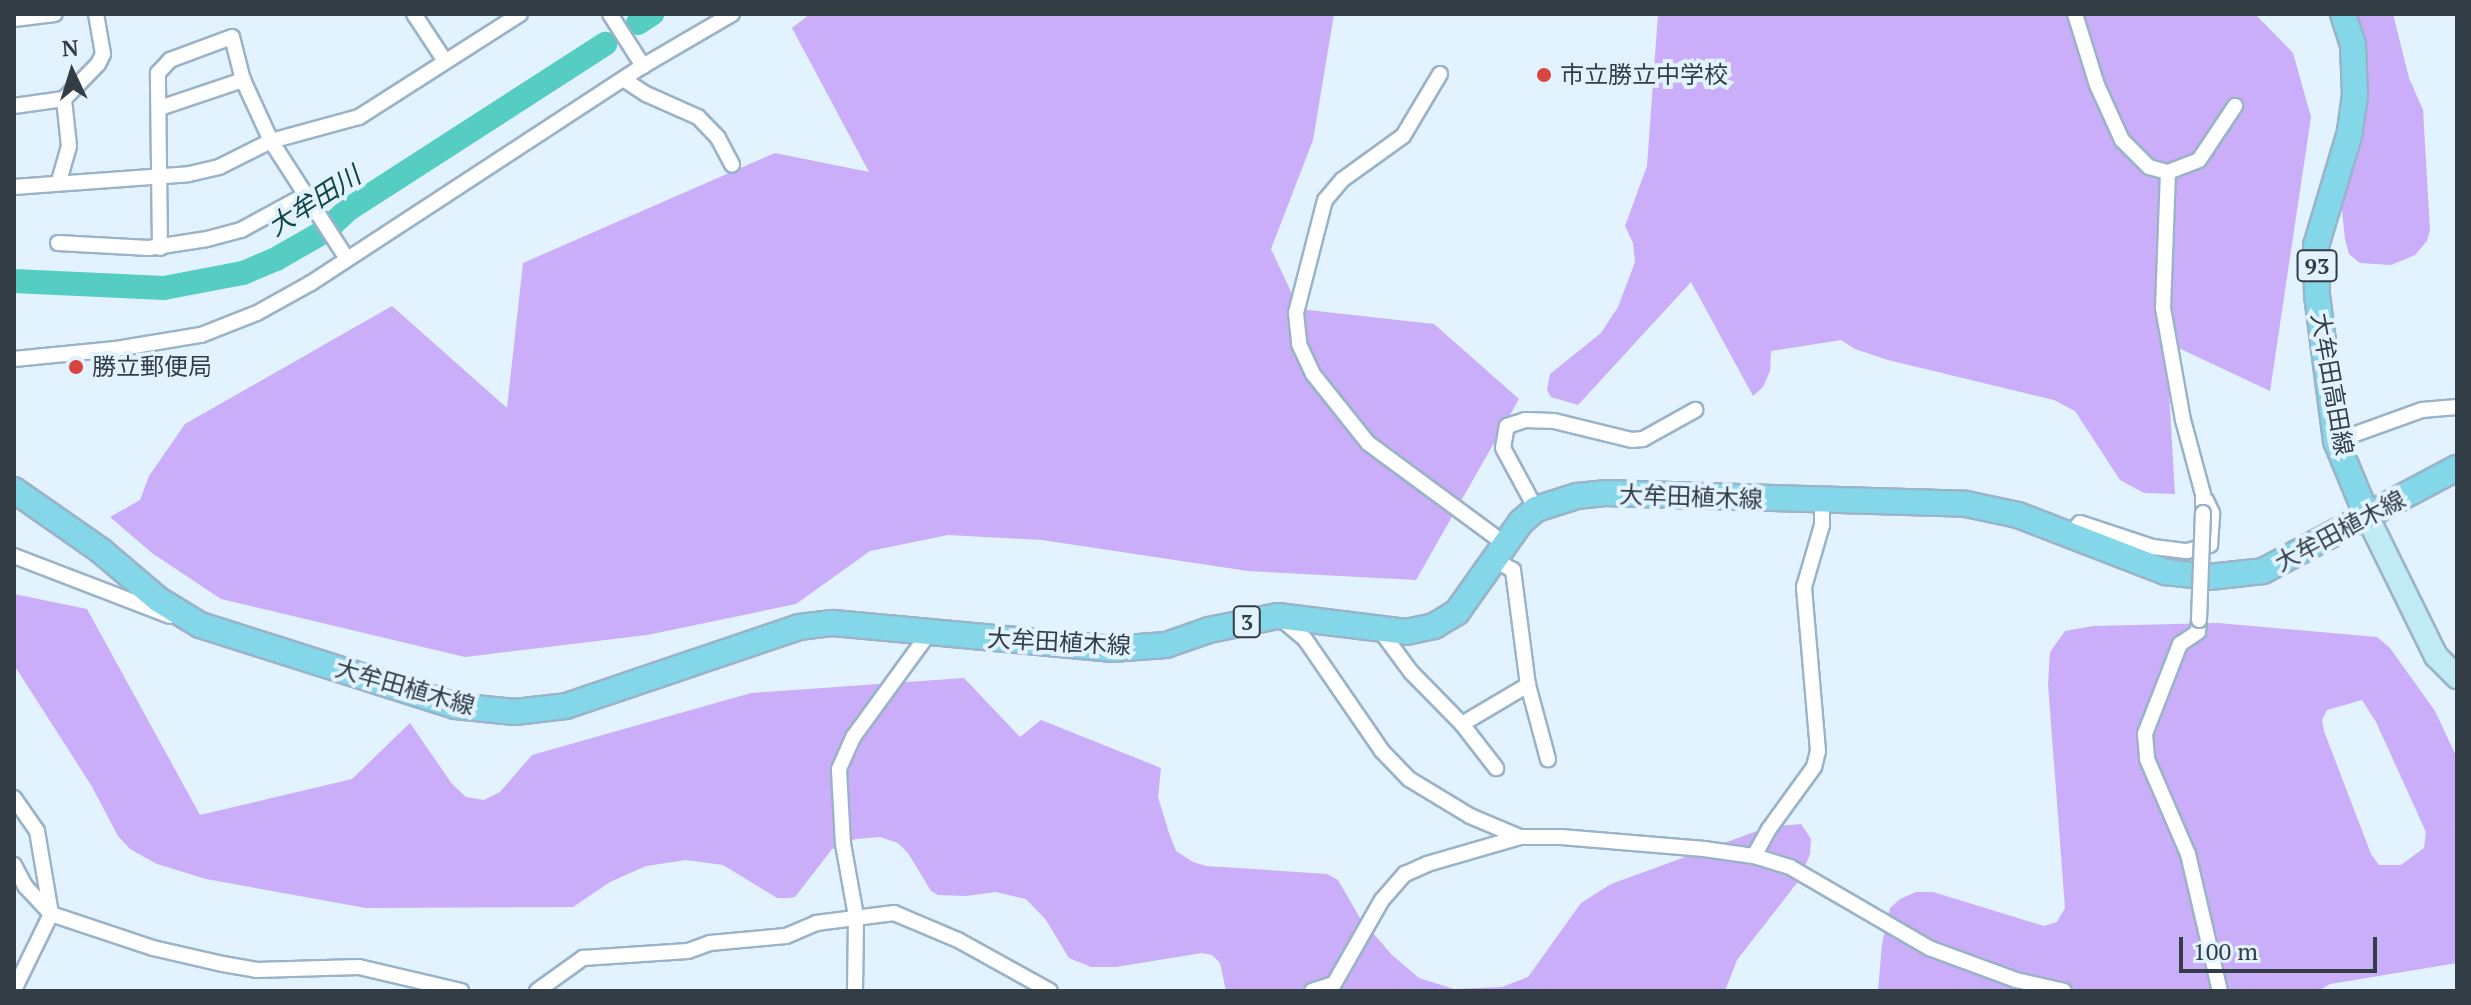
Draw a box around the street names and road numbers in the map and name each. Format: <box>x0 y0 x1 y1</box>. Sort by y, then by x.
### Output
road number: 93 <box>2295 248 2339 284</box>
street label: 大牟田高田線 <box>2305 311 2359 457</box>
street label: 大牟田植木線 <box>1619 480 1763 514</box>
street label: 大牟田植木線 <box>2270 484 2410 578</box>
road number: 3 <box>1231 604 1263 640</box>
street label: 大牟田植木線 <box>986 624 1132 660</box>
street label: 大牟田植木線 <box>332 653 478 721</box>

